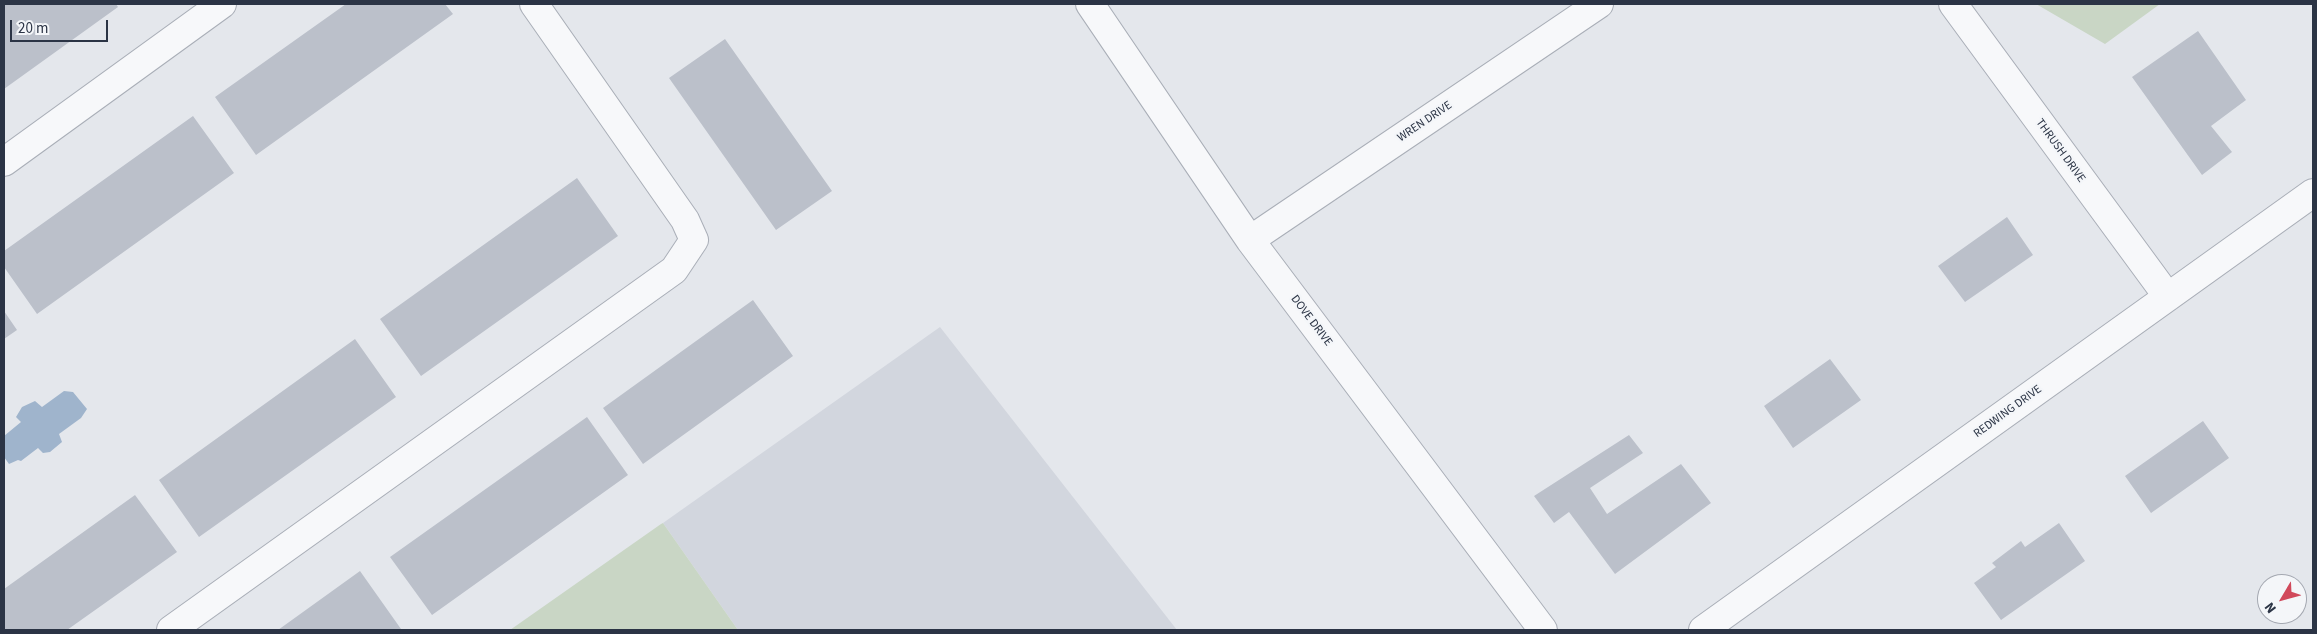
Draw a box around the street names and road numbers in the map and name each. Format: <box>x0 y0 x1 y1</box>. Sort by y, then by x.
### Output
street label: WREN DRIVE <box>1395 99 1455 145</box>
street label: THRUSH DRIVE <box>2032 116 2088 186</box>
street label: DOVE DRIVE <box>1287 293 1335 349</box>
street label: REDWING DRIVE <box>1971 383 2045 441</box>

